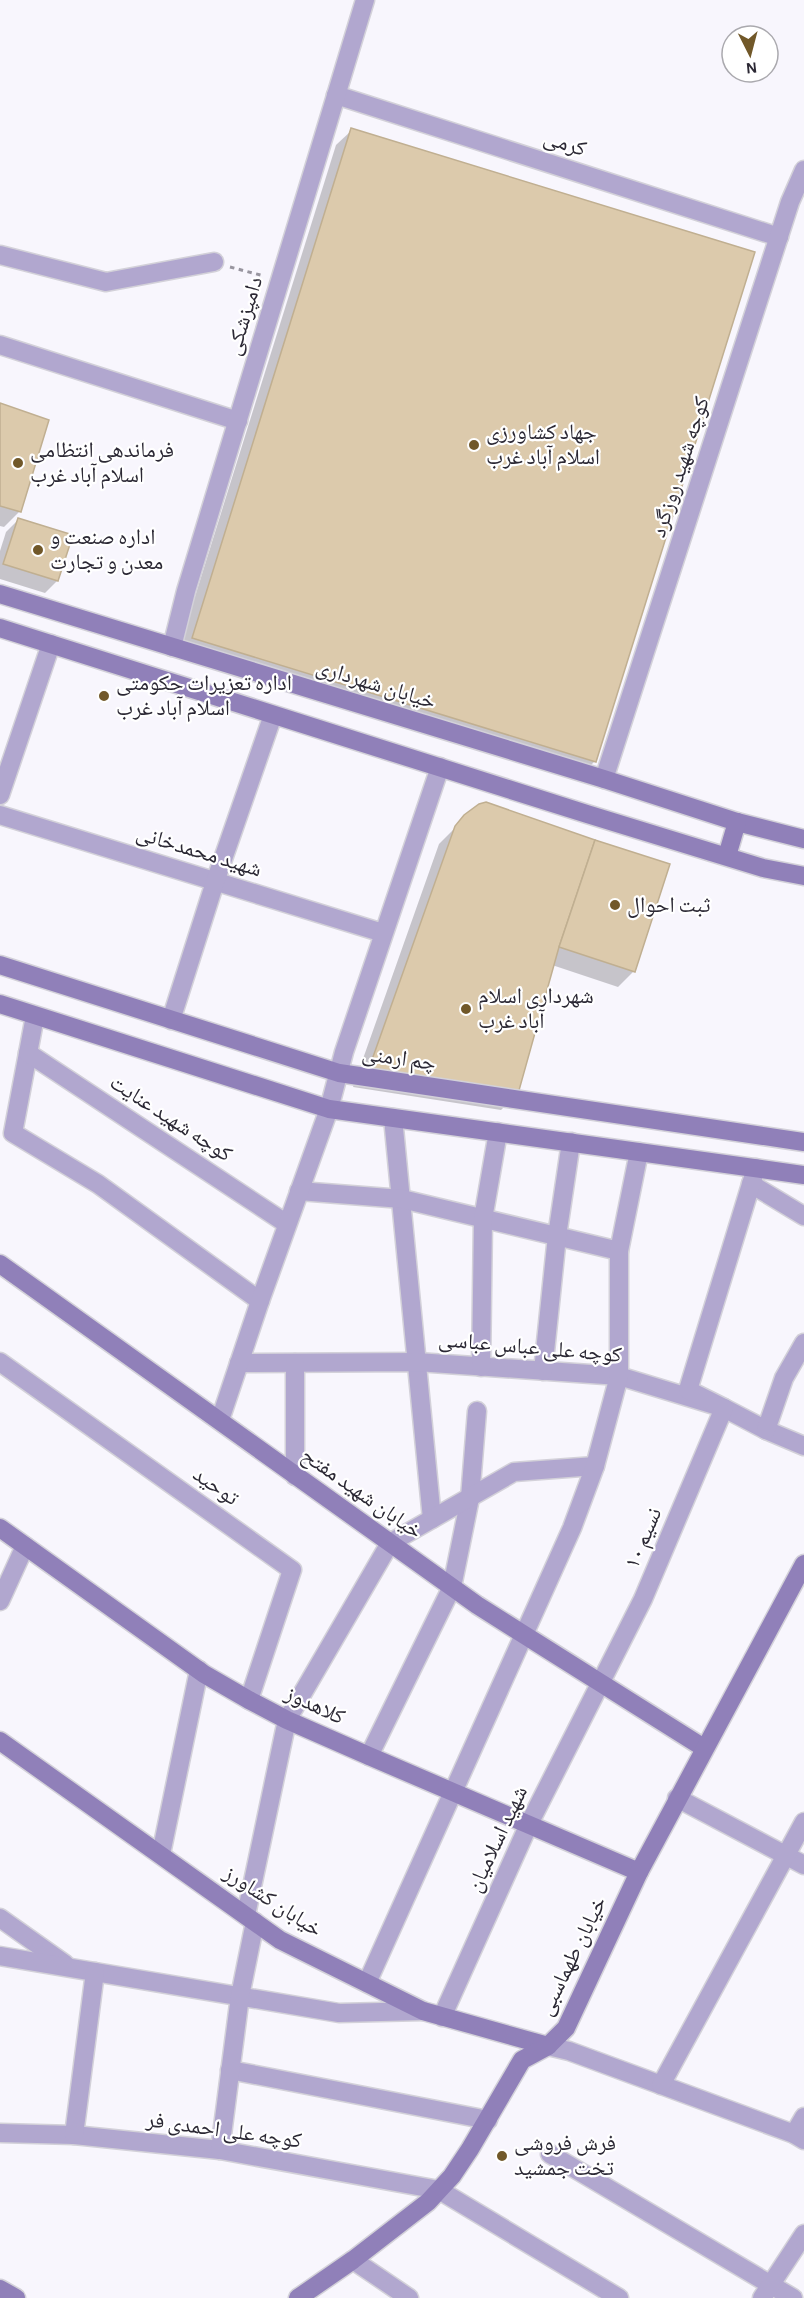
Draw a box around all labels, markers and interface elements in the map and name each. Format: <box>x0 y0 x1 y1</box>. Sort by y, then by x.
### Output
north arrow <box>720 24 780 84</box>
text: N <box>745 59 758 76</box>
street label: کرمی <box>540 126 589 162</box>
street label: دامپزشکی <box>222 274 268 359</box>
street label: کوچه شهید روزگرد <box>647 394 715 540</box>
place label: جهاد کشاورزی اسلام آباد غرب <box>486 421 600 471</box>
marker: جهاد کشاورزی اسلام آباد غرب <box>467 438 481 452</box>
place label: فرماندهی انتظامی اسلام آباد غرب <box>30 439 174 489</box>
marker: فرماندهی انتظامی اسلام آباد غرب <box>11 456 25 470</box>
place label: اداره صنعت و معدن و تجارت <box>50 526 163 575</box>
marker: اداره صنعت و معدن و تجارت <box>31 543 45 557</box>
street label: خیابان شهرداری <box>313 655 438 715</box>
place label: اداره تعزیرات حکومتی اسلام آباد غرب <box>116 672 292 722</box>
marker: اداره تعزیرات حکومتی اسلام آباد غرب <box>97 689 111 703</box>
street label: شهید محمدخانی <box>133 822 264 882</box>
place label: ثبت احوال <box>627 894 710 918</box>
marker: ثبت احوال <box>608 898 622 912</box>
place label: شهرداری اسلام آباد غرب <box>478 985 594 1033</box>
marker: شهرداری اسلام آباد غرب <box>459 1002 473 1016</box>
street label: چم ارمنی <box>360 1042 437 1077</box>
street label: کوچه شهید عنایت <box>105 1071 236 1167</box>
street label: کوچه علی عباس عباسی <box>437 1328 623 1368</box>
street label: خیابان شهید مفتح <box>297 1443 426 1544</box>
street label: توحید <box>189 1463 243 1511</box>
street label: نسیم ۱۰ <box>620 1504 668 1573</box>
street label: کلاهدوز <box>280 1681 348 1729</box>
street label: شهید اسلامیان <box>463 1783 533 1896</box>
street label: خیابان کشاورز <box>218 1861 326 1942</box>
street label: خیابان طهماسبی <box>534 1893 612 2020</box>
street label: کوچه علی احمدی فر <box>144 2108 303 2154</box>
place label: فرش فروشی تخت جمشید <box>514 2132 616 2179</box>
marker: فرش فروشی تخت جمشید <box>495 2149 509 2163</box>

